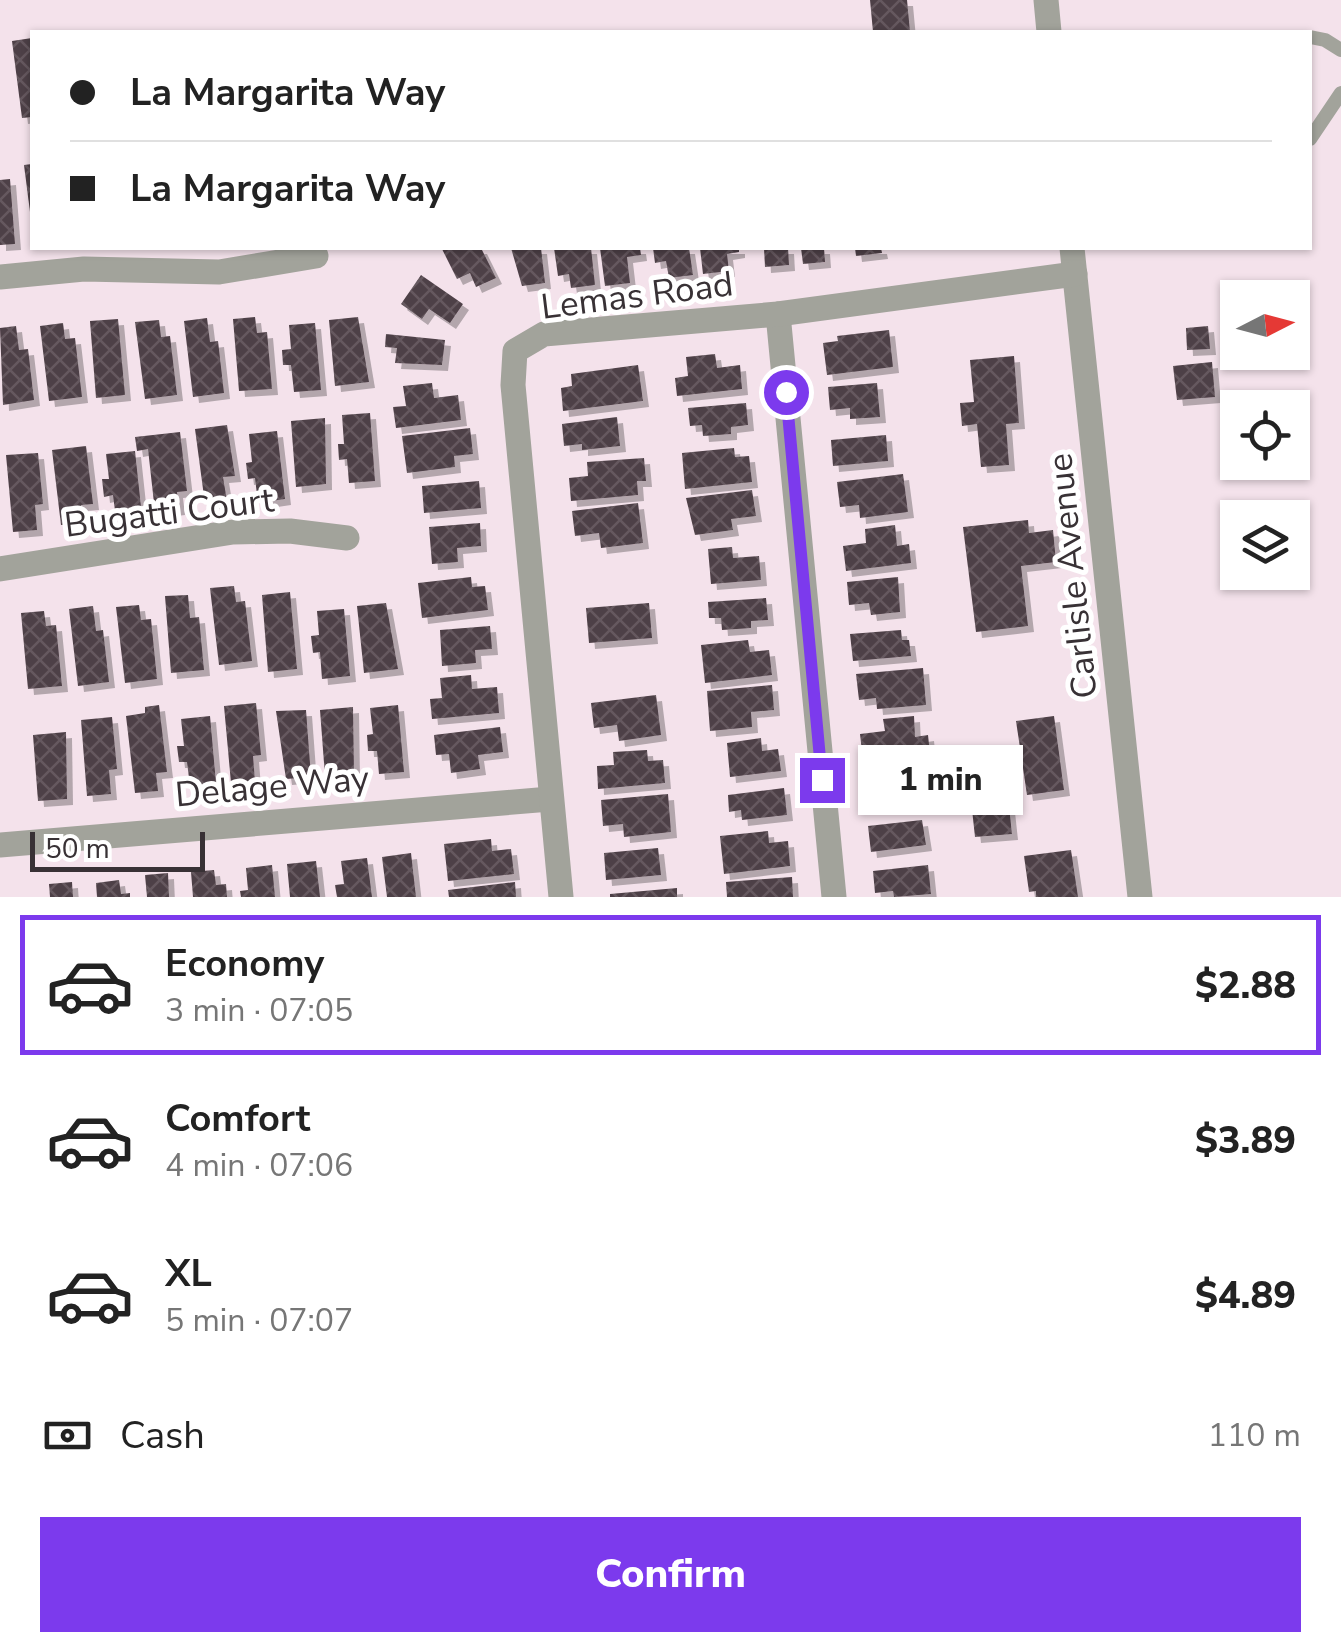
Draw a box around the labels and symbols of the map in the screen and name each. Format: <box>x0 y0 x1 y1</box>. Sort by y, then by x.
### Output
street label: Lemas Road <box>538 260 736 331</box>
north arrow <box>1220 280 1310 370</box>
route start <box>764 370 809 415</box>
street label: Carlisle Avenue <box>1036 451 1109 701</box>
street label: Bugatti Court <box>62 476 277 549</box>
callout: 1 min <box>857 745 1022 815</box>
street label: Delage Way <box>173 755 371 818</box>
route end <box>800 758 845 803</box>
scale bar <box>30 827 205 871</box>

